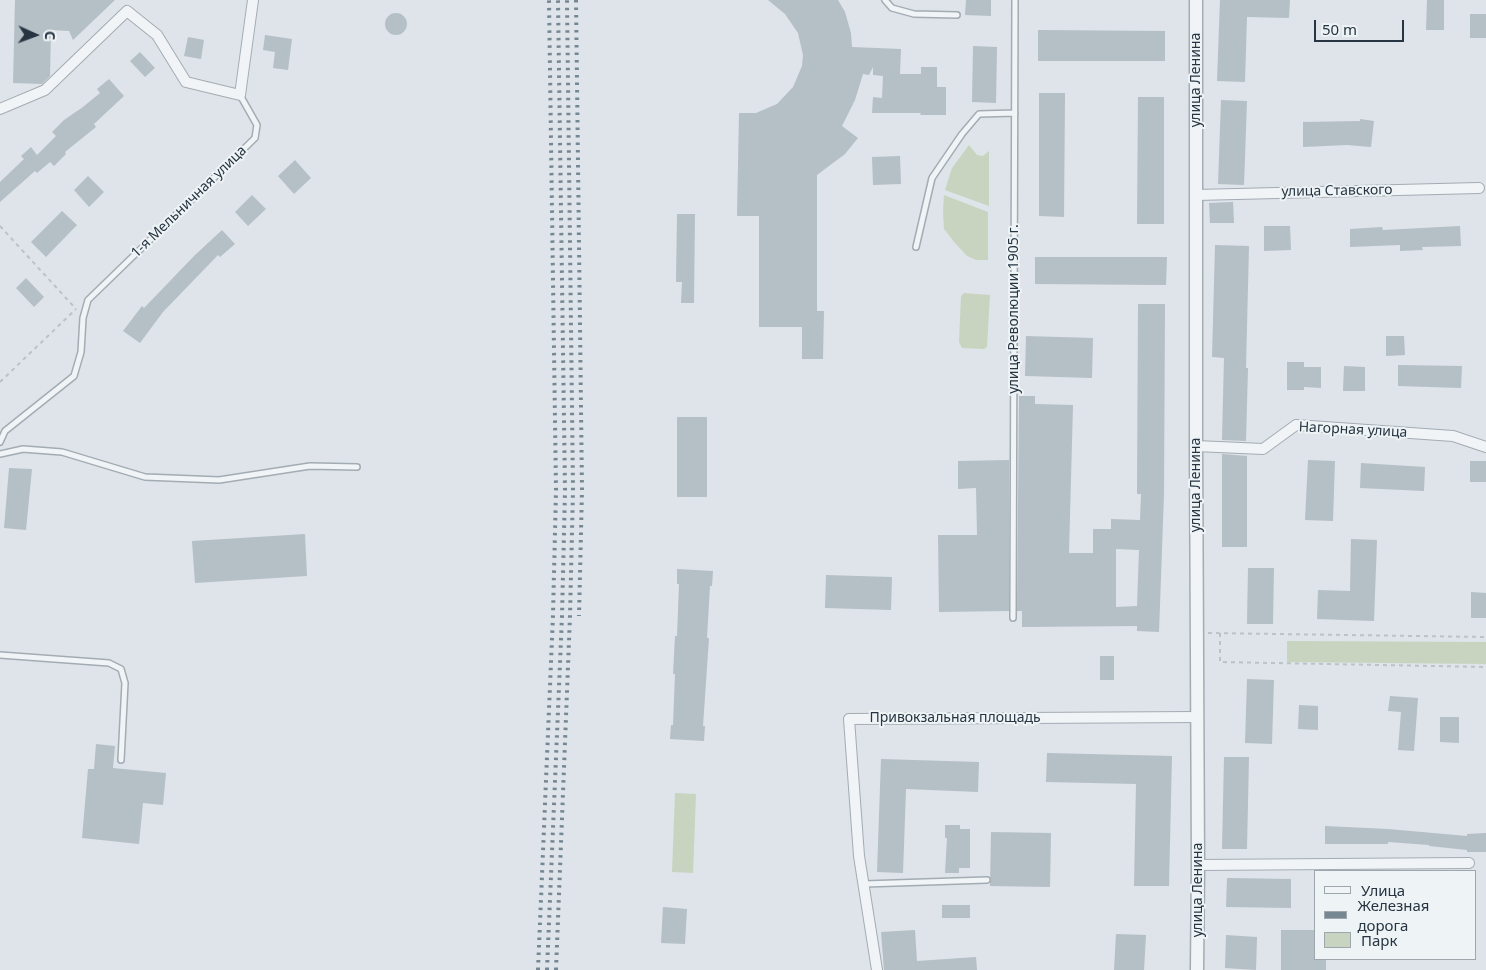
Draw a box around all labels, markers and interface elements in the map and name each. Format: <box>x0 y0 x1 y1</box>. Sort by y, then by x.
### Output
north arrow <box>10 10 60 60</box>
scale bar <box>1316 10 1406 42</box>
text: 50 m <box>1322 19 1357 39</box>
text: С <box>41 31 60 40</box>
street label: улица Ленина <box>1188 33 1204 127</box>
street label: 1-я Мельничная улица <box>128 143 250 261</box>
street label: улица Ставского <box>1281 182 1393 200</box>
street label: улица Революции 1905 г. <box>1006 224 1022 394</box>
street label: Нагорная улица <box>1298 419 1408 441</box>
street label: улица Ленина <box>1188 438 1204 532</box>
street label: Привокзальная площадь <box>869 710 1041 726</box>
street label: улица Ленина <box>1190 843 1206 937</box>
legend <box>1314 870 1476 960</box>
text: Улица <box>1361 880 1405 900</box>
text: Железная дорога <box>1357 895 1430 935</box>
text: Парк <box>1361 930 1397 950</box>

